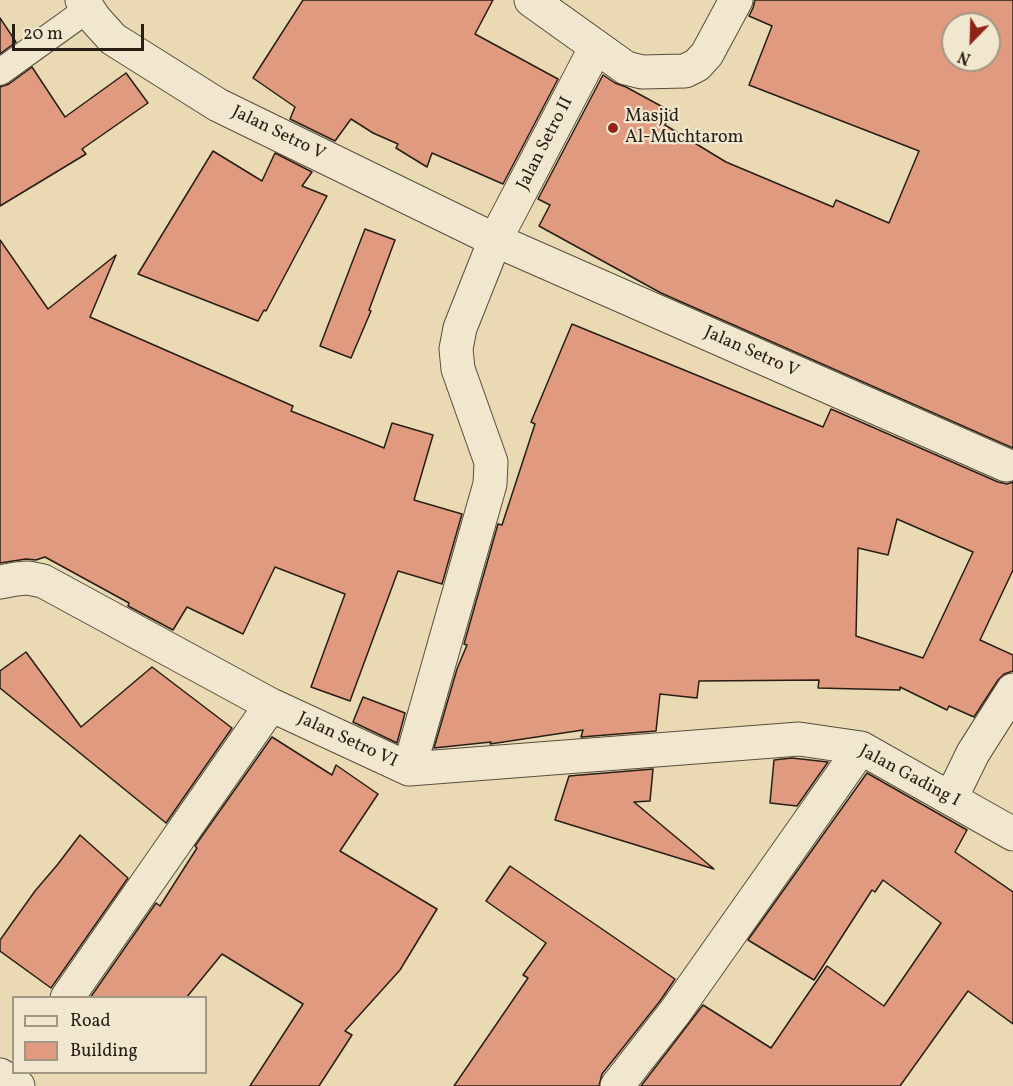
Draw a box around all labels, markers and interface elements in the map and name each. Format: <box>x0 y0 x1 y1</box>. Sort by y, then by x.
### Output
scale bar <box>15 12 147 50</box>
north arrow <box>941 12 1001 72</box>
text: 20 m <box>23 22 63 47</box>
text: N <box>955 44 974 69</box>
street label: Jalan Setro II <box>513 94 579 194</box>
street label: Jalan Setro V <box>228 102 328 166</box>
place label: Masjid Al-Muchtarom <box>625 107 743 150</box>
marker: Masjid Al-Muchtarom <box>606 121 620 135</box>
street label: Jalan Setro V <box>700 323 802 383</box>
street label: Jalan Setro VI <box>294 708 400 774</box>
street label: Jalan Gading I <box>855 741 963 813</box>
legend <box>12 996 207 1074</box>
text: Road <box>70 1009 111 1034</box>
text: Building <box>70 1039 138 1064</box>

